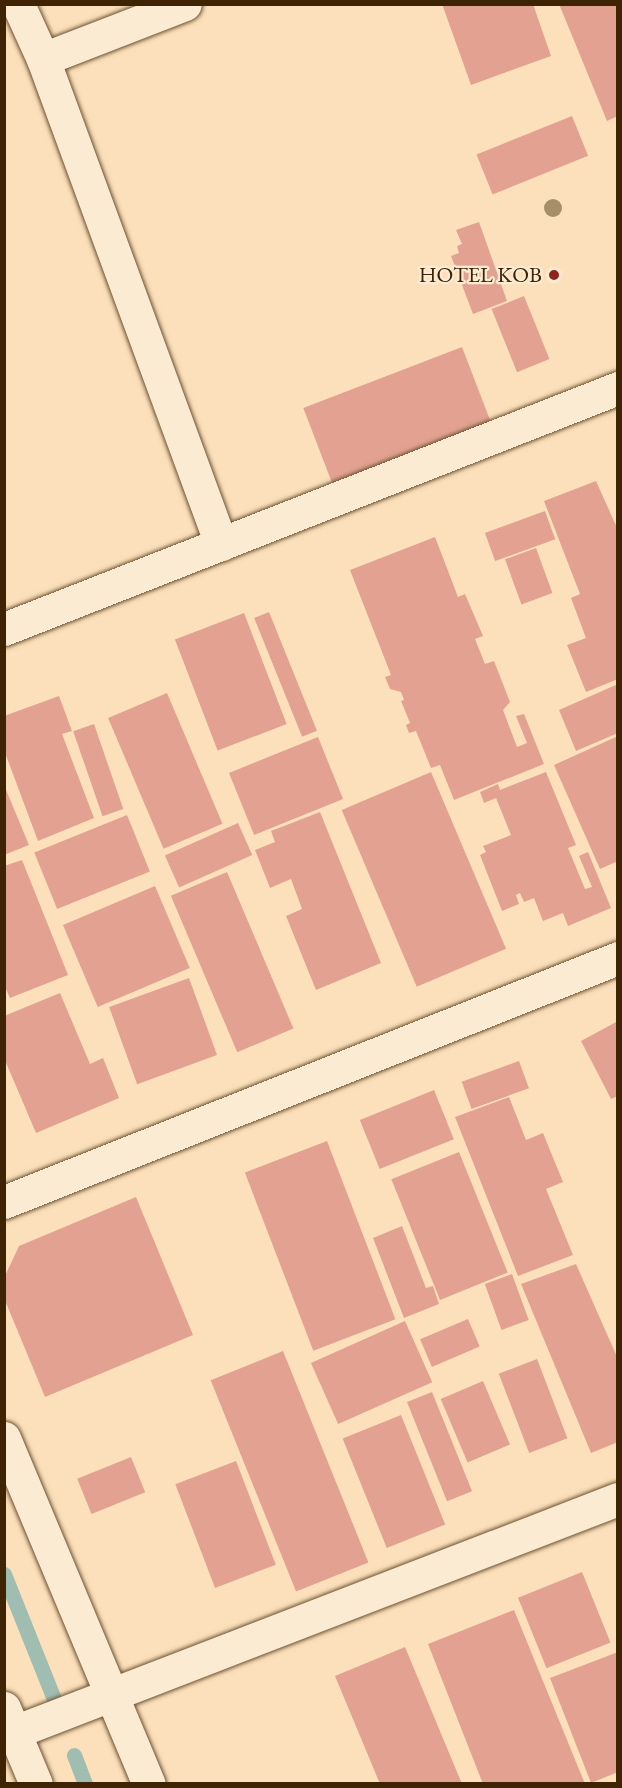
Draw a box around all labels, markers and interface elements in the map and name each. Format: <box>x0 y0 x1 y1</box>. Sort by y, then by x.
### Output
place label: HOTEL KOB <box>419 262 542 288</box>
marker: HOTEL KOB <box>547 268 561 282</box>

